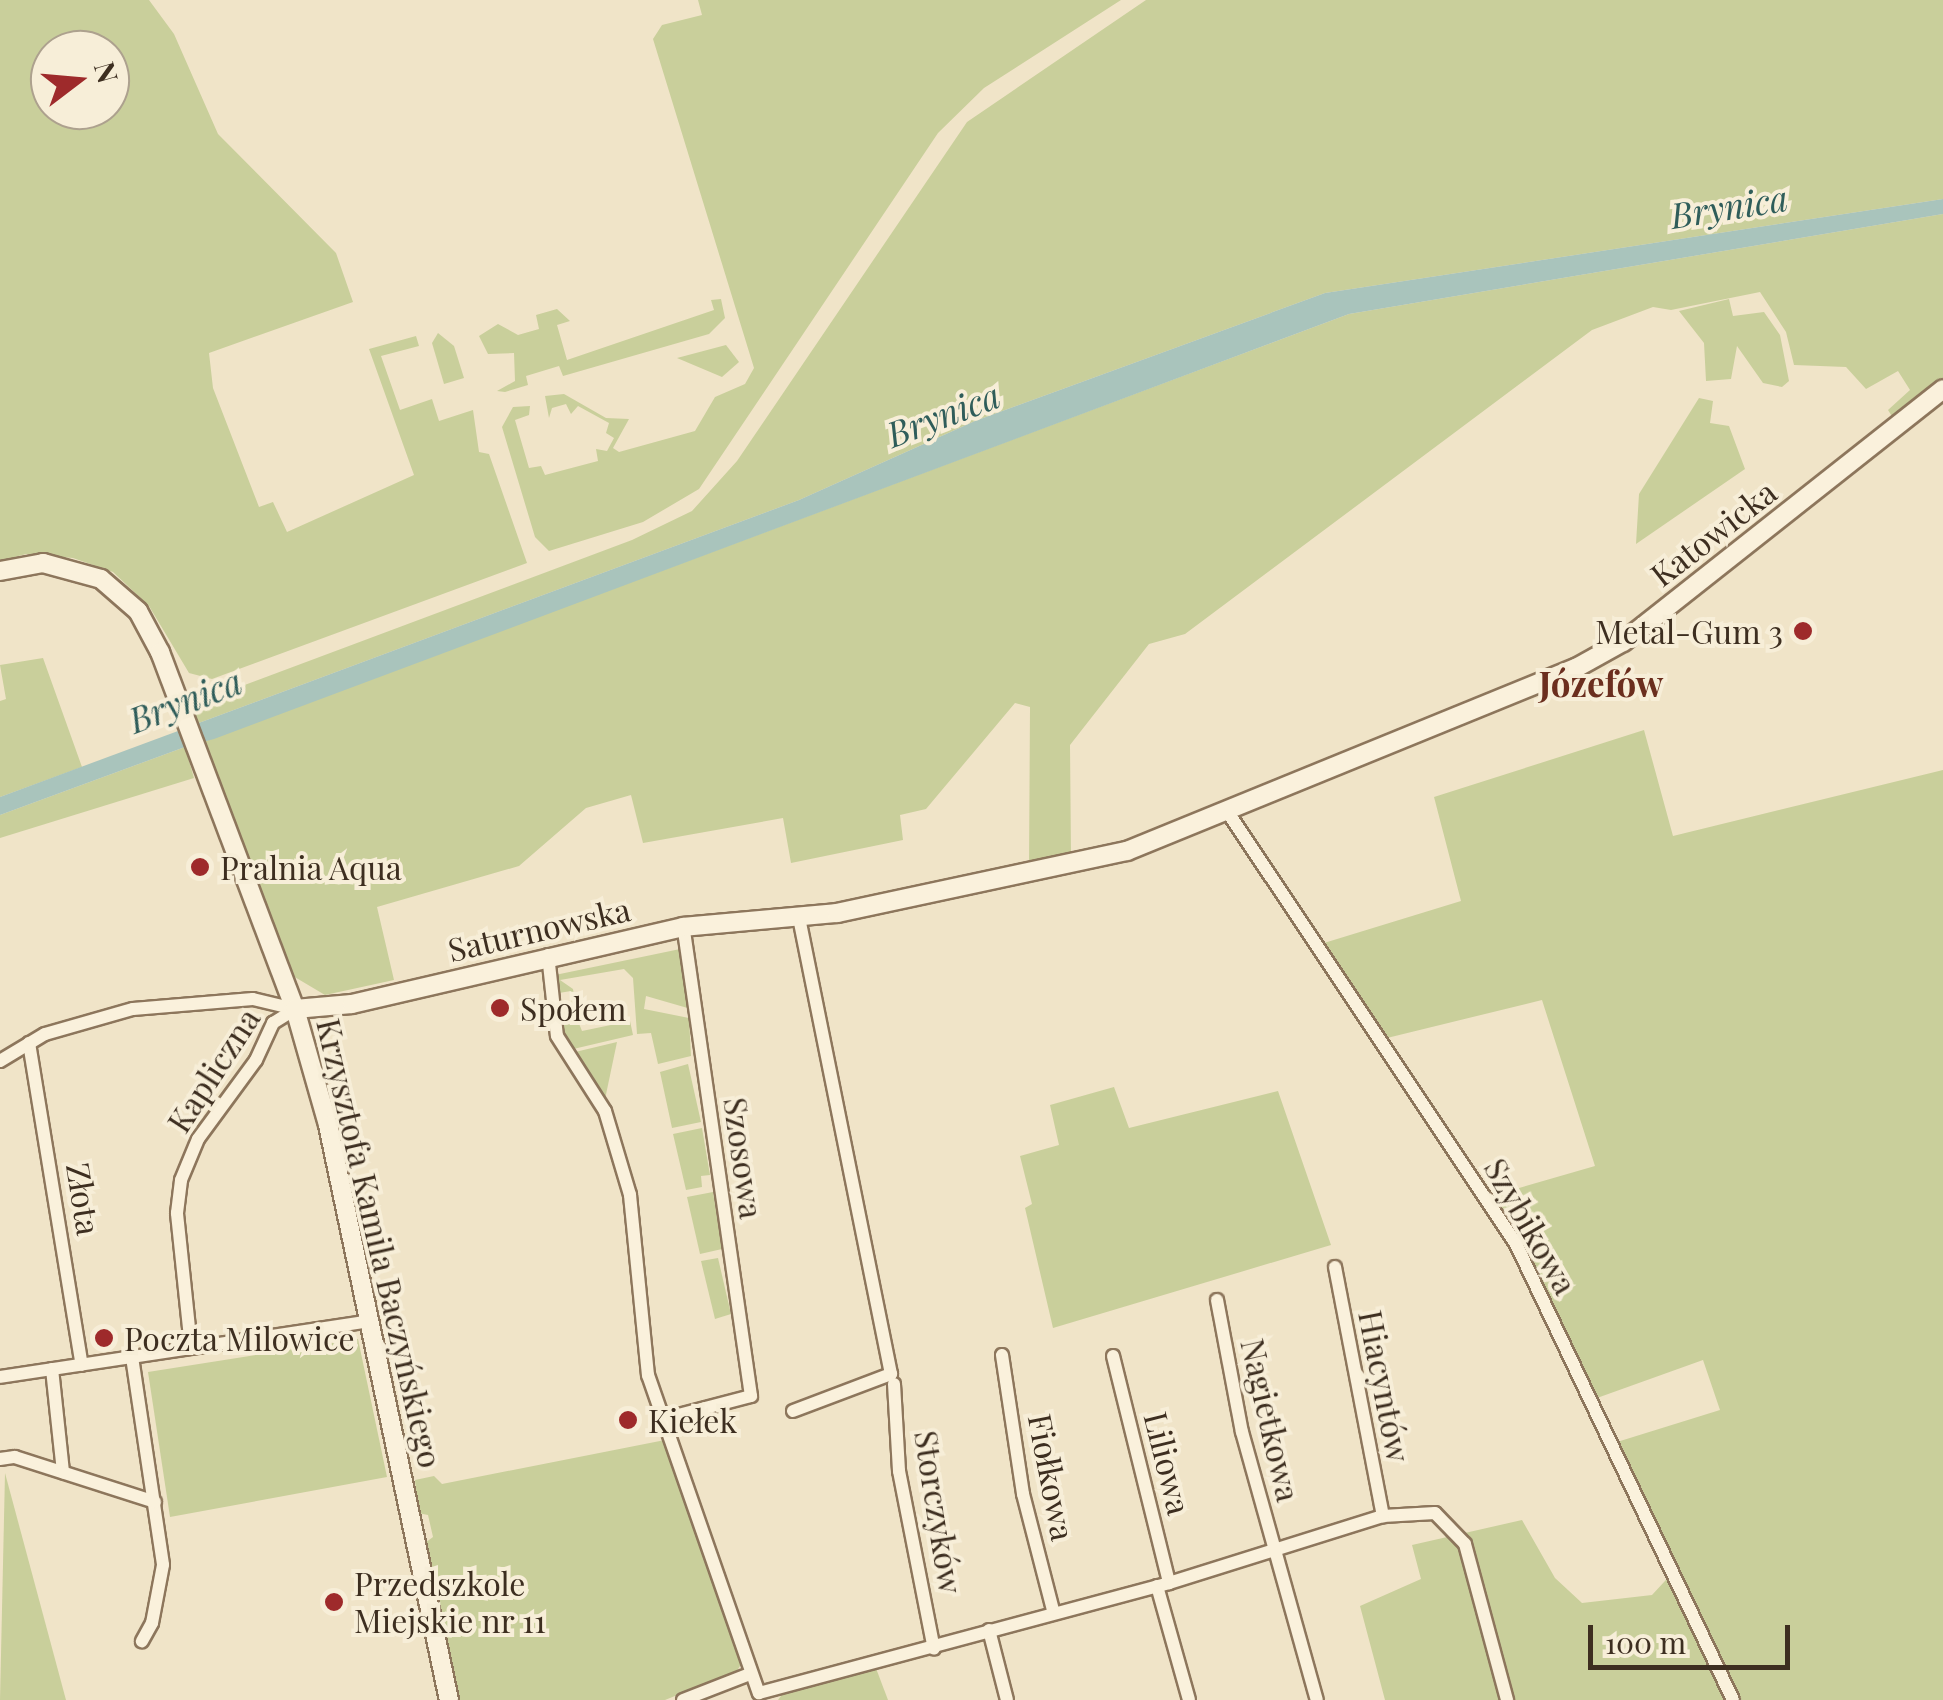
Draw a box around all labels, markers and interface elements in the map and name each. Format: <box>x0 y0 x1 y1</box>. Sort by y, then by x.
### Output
north arrow <box>30 30 130 130</box>
text: N <box>87 57 128 87</box>
water label: Brynica <box>1667 176 1791 236</box>
water label: Brynica <box>880 373 1006 455</box>
street label: Katowicka <box>1643 472 1783 594</box>
place label: Metal-Gum 3 <box>1595 612 1783 650</box>
marker: Metal-Gum 3 <box>1792 620 1814 642</box>
water label: Brynica <box>122 659 248 741</box>
district label: Józefów <box>1539 662 1663 704</box>
place label: Pralnia Aqua <box>220 848 403 886</box>
marker: Pralnia Aqua <box>189 856 211 878</box>
street label: Saturnowska <box>444 889 634 969</box>
place label: Społem <box>520 989 627 1027</box>
marker: Społem <box>489 997 511 1019</box>
street label: Kapliczna <box>159 1001 267 1139</box>
street label: Krzysztofa Kamila Baczyńskiego <box>309 1014 451 1472</box>
street label: Szosowa <box>716 1095 772 1221</box>
street label: Szybikowa <box>1477 1151 1585 1301</box>
street label: Złota <box>59 1160 109 1238</box>
street label: Hiacyntów <box>1351 1307 1419 1465</box>
place label: Poczta Milowice <box>124 1319 355 1357</box>
marker: Poczta Milowice <box>93 1327 115 1349</box>
street label: Nagietkowa <box>1234 1335 1308 1505</box>
place label: Kiełek <box>648 1401 737 1439</box>
street label: Liliowa <box>1137 1408 1199 1518</box>
marker: Kiełek <box>617 1409 639 1431</box>
street label: Fiołkowa <box>1021 1410 1083 1544</box>
street label: Storczyków <box>907 1428 971 1596</box>
place label: Przedszkole Miejskie nr 11 <box>354 1565 546 1640</box>
marker: Przedszkole Miejskie nr 11 <box>323 1591 345 1613</box>
scale bar <box>1593 1605 1796 1667</box>
text: 100 m <box>1605 1622 1686 1662</box>

